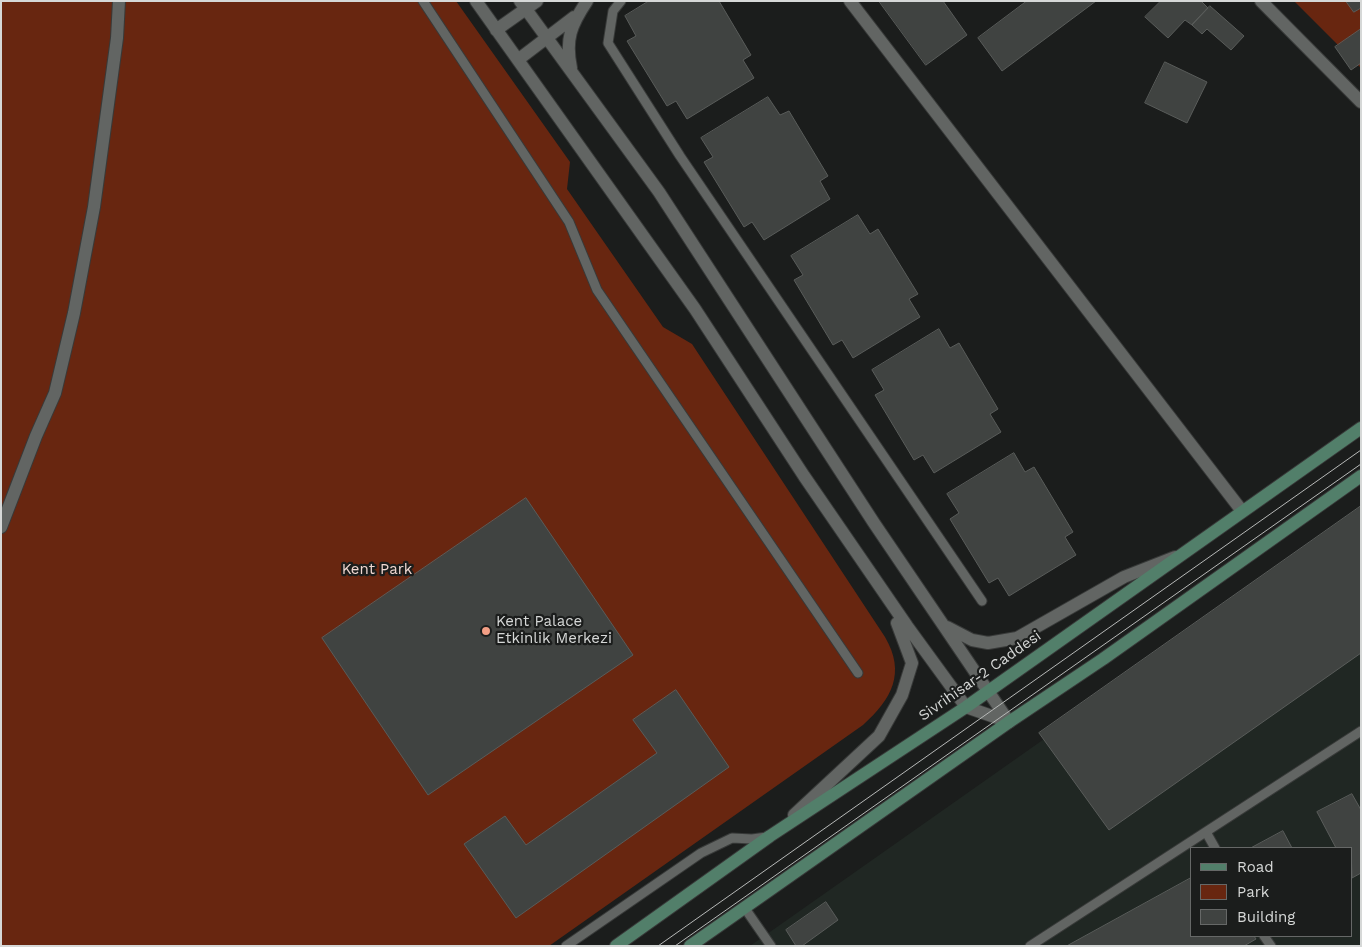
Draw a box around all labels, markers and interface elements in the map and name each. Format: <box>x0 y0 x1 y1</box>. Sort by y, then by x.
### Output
park label: Kent Park <box>342 561 412 579</box>
place label: Kent Palace Etkinlik Merkezi <box>496 613 612 648</box>
marker: Kent Palace Etkinlik Merkezi <box>480 625 492 637</box>
street label: Sivrihisar-2 Caddesi <box>915 627 1045 725</box>
legend <box>1190 847 1352 937</box>
text: Road <box>1237 858 1274 876</box>
text: Park <box>1237 883 1269 901</box>
text: Building <box>1237 908 1295 926</box>

